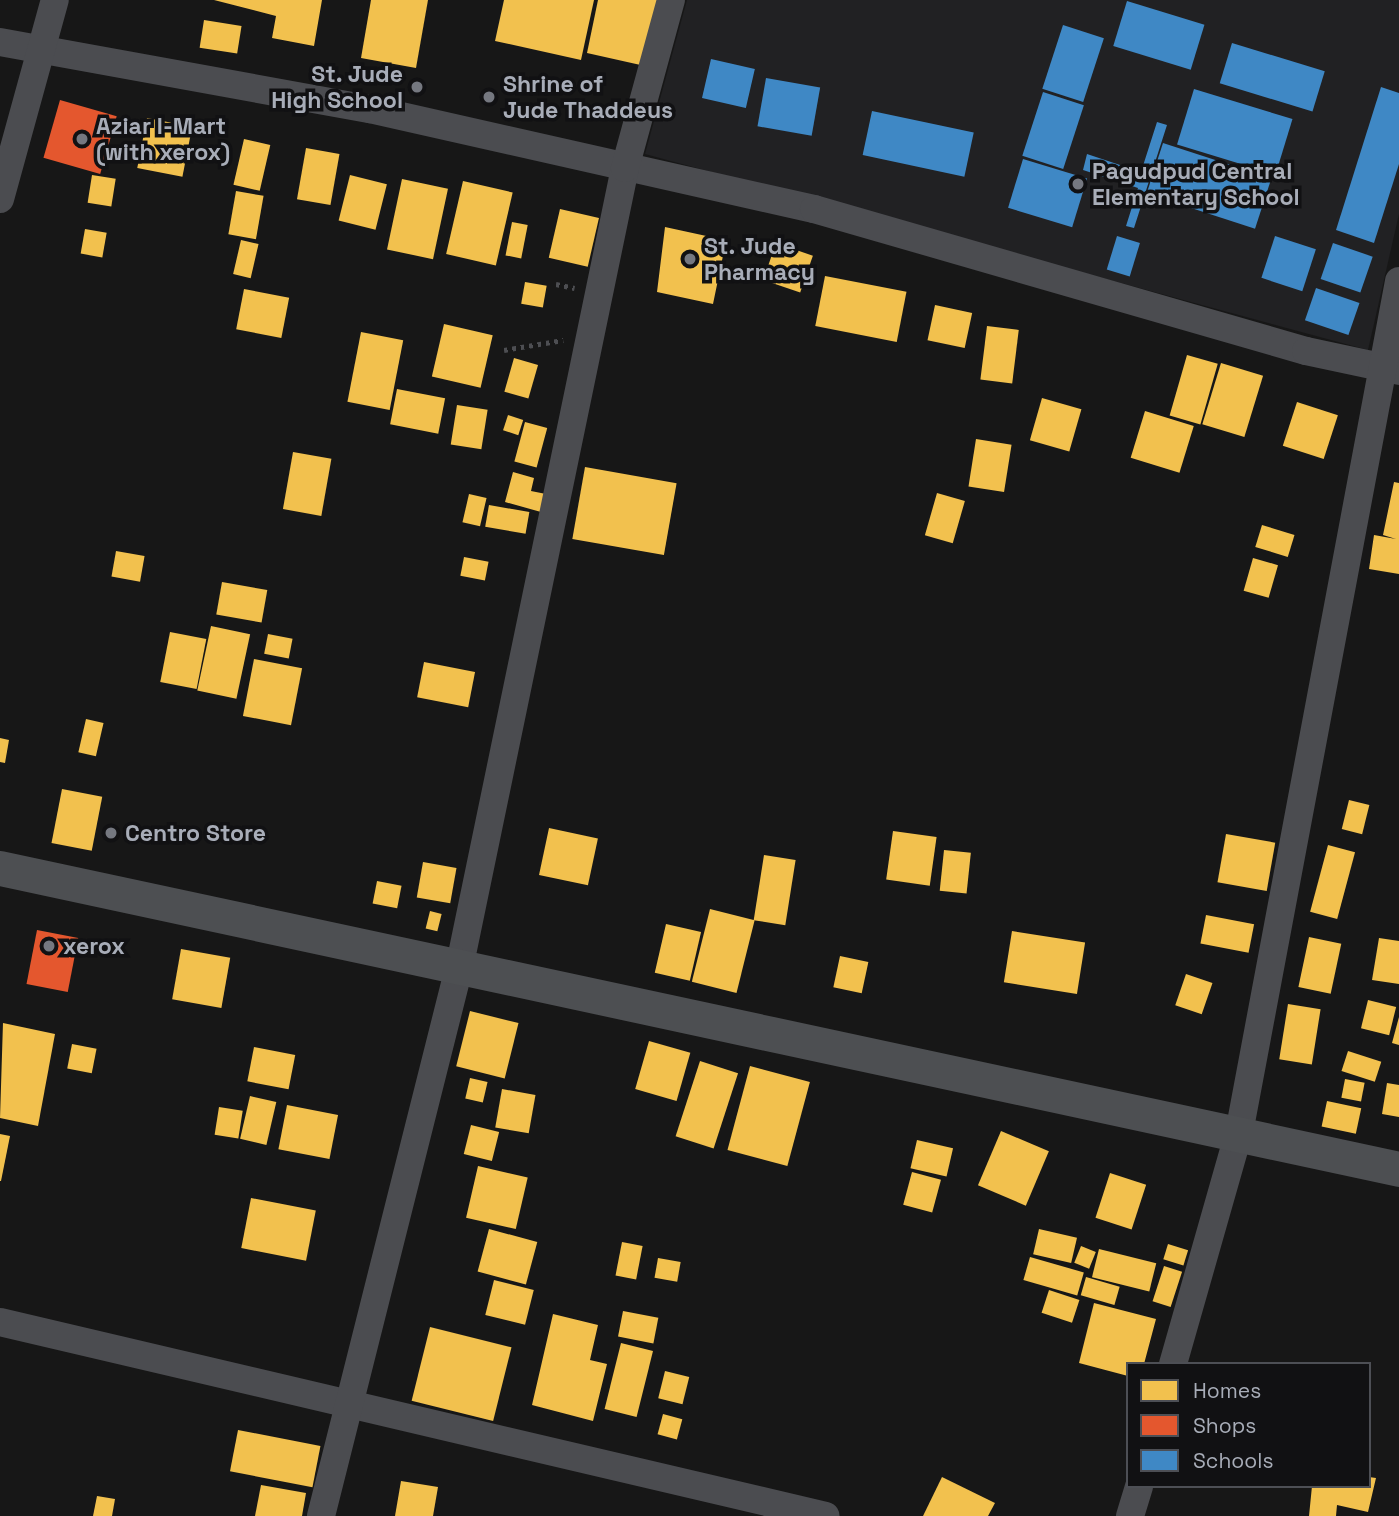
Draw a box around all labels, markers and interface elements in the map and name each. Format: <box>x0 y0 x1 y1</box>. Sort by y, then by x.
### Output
place label: St. Jude High School <box>271 60 403 114</box>
place label: Shrine of Jude Thaddeus <box>503 70 674 124</box>
marker: St. Jude High School <box>409 79 425 95</box>
marker: Shrine of Jude Thaddeus <box>481 89 497 105</box>
place label: Aziar I-Mart (with xerox) <box>96 112 230 166</box>
marker: Aziar I-Mart (with xerox) <box>74 131 90 147</box>
place label: Pagudpud Central Elementary School <box>1092 157 1300 211</box>
marker: Pagudpud Central Elementary School <box>1070 176 1086 192</box>
place label: St. Jude Pharmacy <box>704 232 815 286</box>
marker: St. Jude Pharmacy <box>682 251 698 267</box>
place label: Centro Store <box>125 819 266 847</box>
marker: Centro Store <box>103 825 119 841</box>
place label: xerox <box>63 932 125 960</box>
marker: xerox <box>41 938 57 954</box>
legend <box>1126 1362 1371 1488</box>
text: Homes <box>1193 1377 1261 1404</box>
text: Shops <box>1193 1412 1256 1439</box>
text: Schools <box>1193 1447 1273 1474</box>

